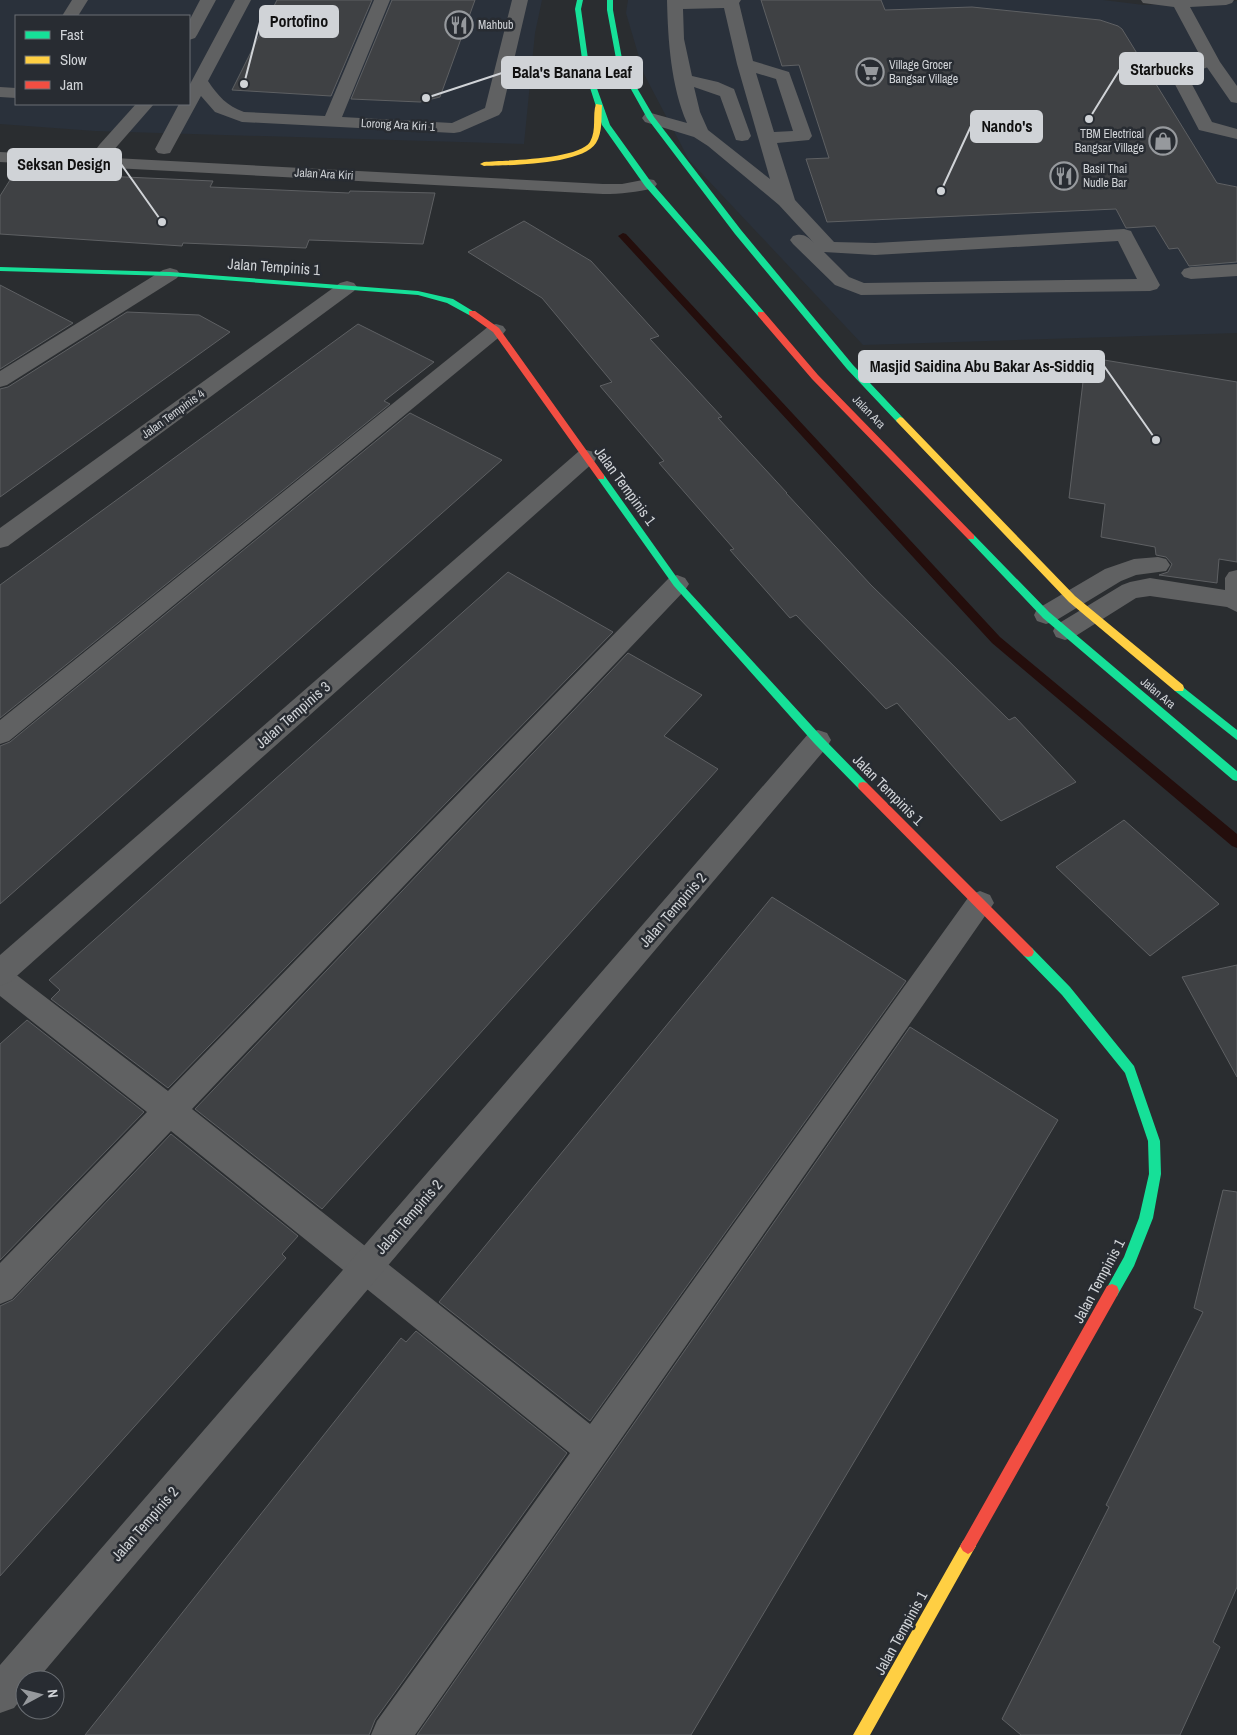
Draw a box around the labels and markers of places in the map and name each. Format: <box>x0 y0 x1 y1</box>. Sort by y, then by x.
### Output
callout: Portofino <box>260 6 338 37</box>
restaurant icon: Mahbub <box>444 10 474 40</box>
place label: Mahbub <box>478 17 514 33</box>
callout: Starbucks <box>1120 53 1203 84</box>
callout: Bala's Banana Leaf <box>502 57 642 88</box>
supermarket icon: Village Grocer Bangsar Village <box>855 57 885 87</box>
place label: Village Grocer Bangsar Village <box>889 57 958 87</box>
callout: Nando's <box>971 111 1042 142</box>
place label: TBM Electrical Bangsar Village <box>1075 126 1144 156</box>
shop icon: TBM Electrical Bangsar Village <box>1148 126 1178 156</box>
callout: Seksan Design <box>8 149 121 180</box>
restaurant icon: Basil Thai Nudle Bar <box>1049 161 1079 191</box>
place label: Basil Thai Nudle Bar <box>1083 161 1127 191</box>
callout: Masjid Saidina Abu Bakar As-Siddiq <box>859 351 1104 382</box>

